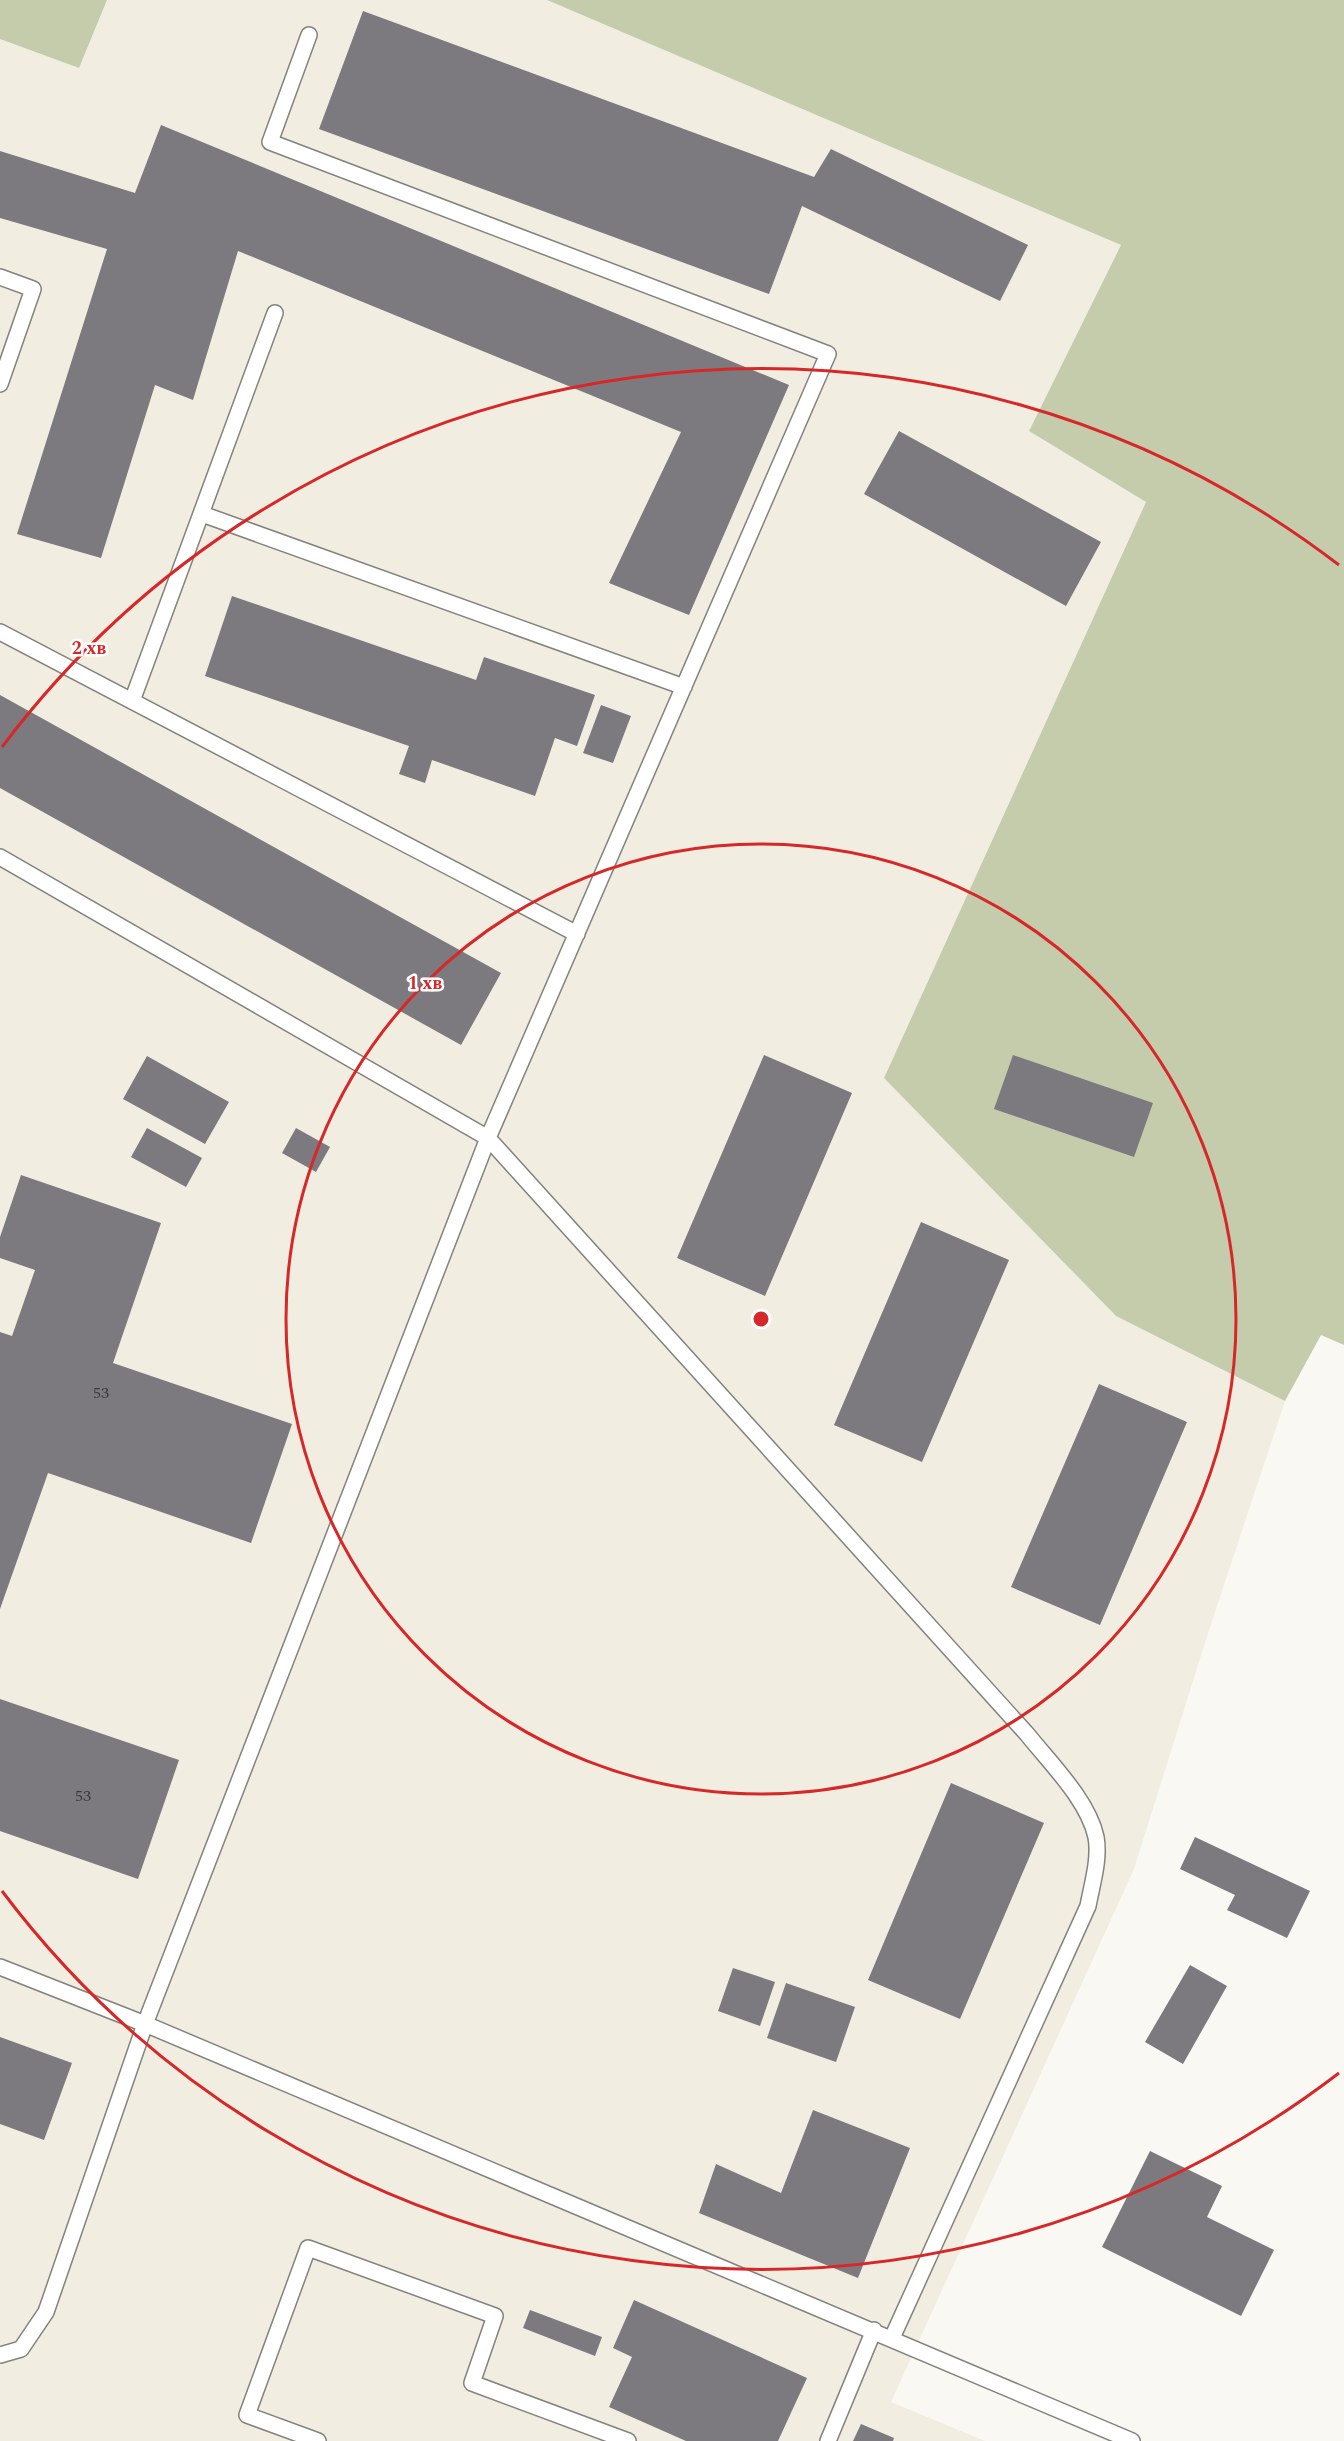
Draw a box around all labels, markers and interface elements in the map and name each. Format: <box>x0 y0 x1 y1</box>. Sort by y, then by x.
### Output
text: 2 хв <box>72 635 106 662</box>
text: 1 хв <box>408 970 442 997</box>
centre of rings <box>751 1309 771 1329</box>
house number: 53 <box>93 1381 109 1405</box>
house number: 53 <box>75 1784 91 1808</box>

